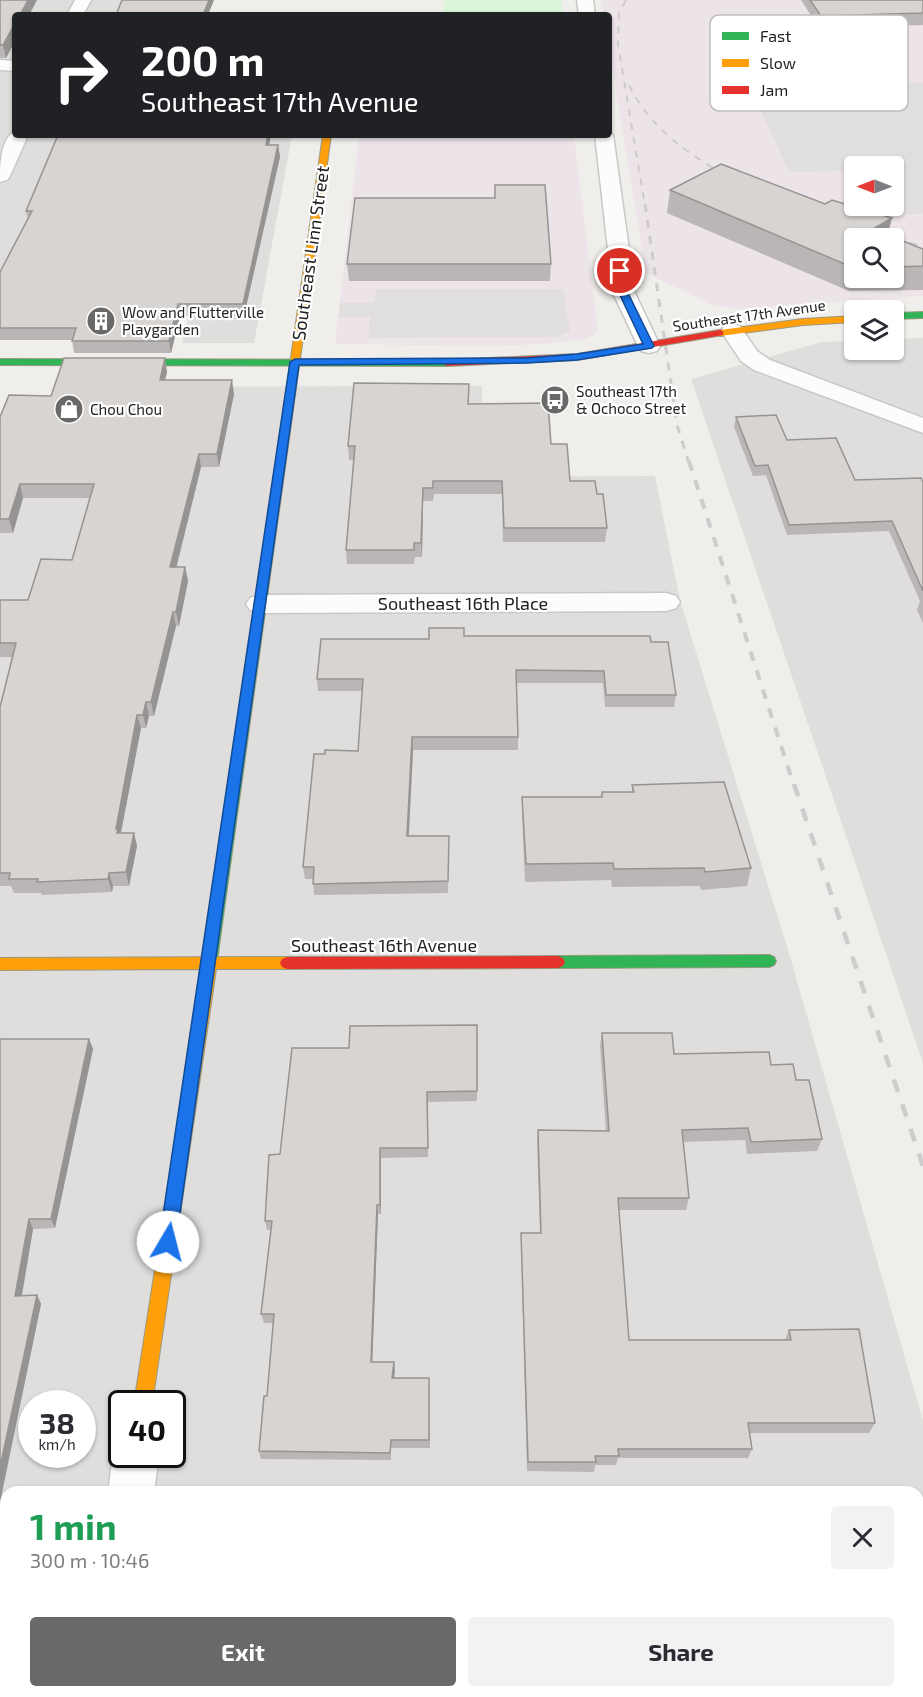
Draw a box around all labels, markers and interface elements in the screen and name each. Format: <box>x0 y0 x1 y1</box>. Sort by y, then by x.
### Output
legend <box>710 15 908 111</box>
text: Fast <box>760 26 791 45</box>
text: 200 m <box>141 34 264 84</box>
icon: right <box>42 36 120 114</box>
text: Slow <box>760 53 796 72</box>
text: Jam <box>760 80 788 99</box>
text: Southeast 17th Avenue <box>141 85 419 117</box>
north arrow <box>844 156 904 216</box>
map controls <box>844 156 904 360</box>
street label: Southeast Linn Street <box>287 164 333 342</box>
button: search <box>844 228 904 288</box>
pin <box>594 245 645 296</box>
icon: arrive <box>603 254 636 287</box>
street label: Southeast 17th Avenue <box>671 295 827 335</box>
button: layers <box>844 300 904 360</box>
place label: Wow and Flutterville Playgarden <box>122 303 264 338</box>
building icon: Wow and Flutterville Playgarden <box>85 305 117 337</box>
place label: Southeast 17th & Ochoco Street <box>576 382 687 417</box>
bus stop icon: Southeast 17th & Ochoco Street <box>539 384 571 416</box>
shop icon: Chou Chou <box>53 393 85 425</box>
place label: Chou Chou <box>90 400 162 418</box>
street label: Southeast 16th Place <box>378 592 548 614</box>
street label: Southeast 16th Avenue <box>291 934 477 956</box>
position arrow <box>136 1210 200 1274</box>
speed limit sign: 40 <box>108 1390 186 1468</box>
text: 38 <box>39 1404 75 1440</box>
text: km/h <box>38 1435 76 1453</box>
text: 1 min <box>30 1504 117 1547</box>
button: close <box>831 1506 894 1569</box>
text: 300 m · 10:46 <box>30 1548 149 1572</box>
button: Exit <box>30 1617 456 1686</box>
button: Share <box>468 1617 894 1686</box>

